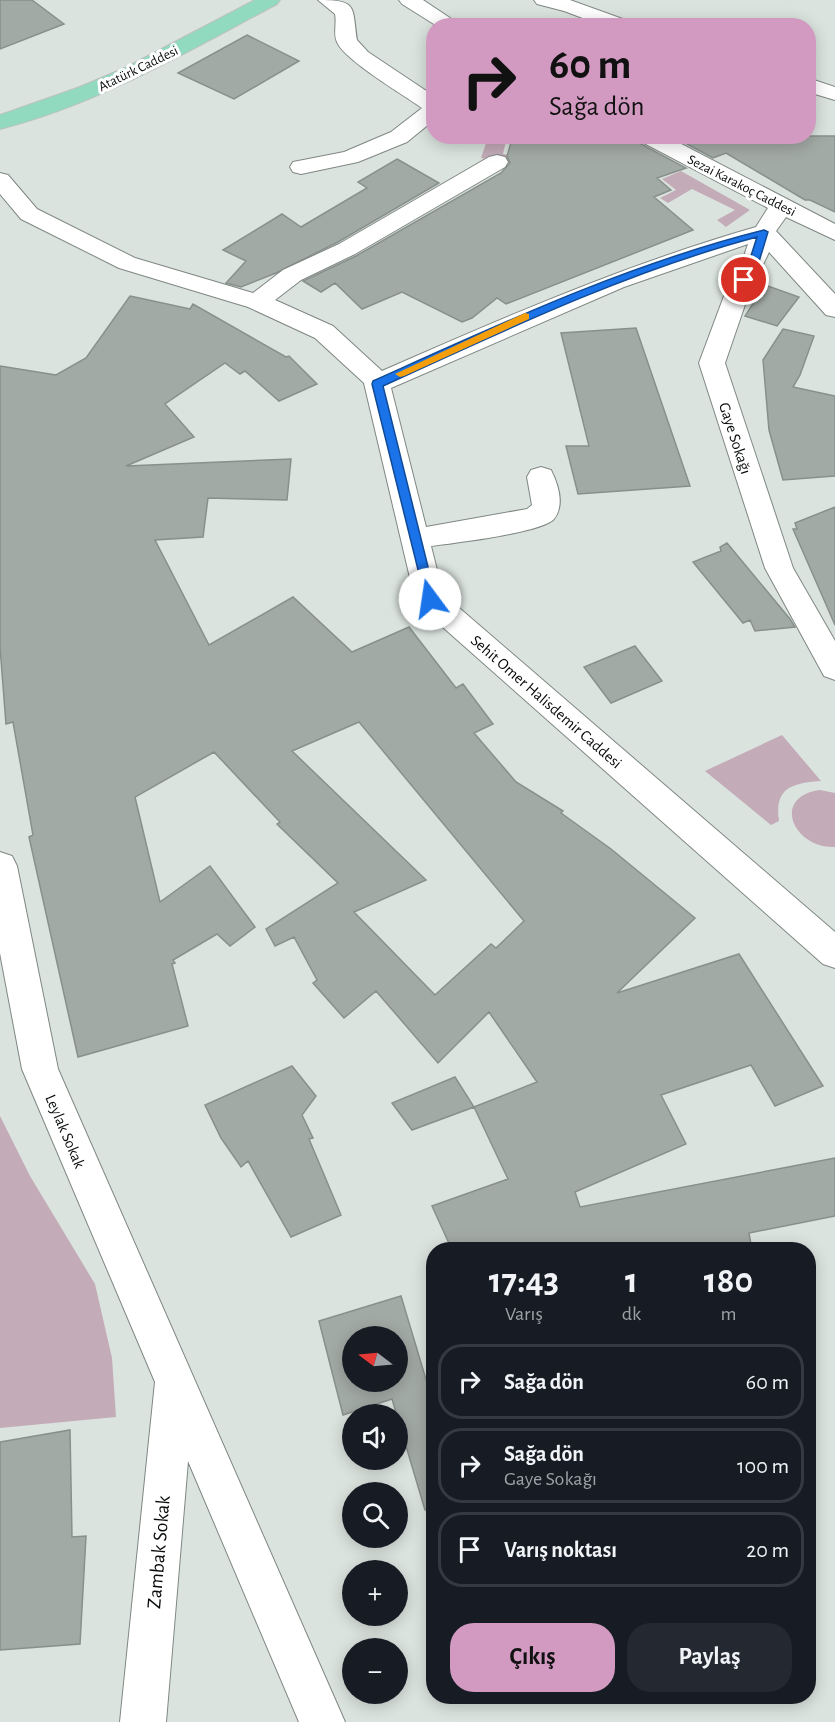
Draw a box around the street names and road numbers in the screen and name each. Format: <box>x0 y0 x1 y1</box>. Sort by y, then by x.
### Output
street label: Atatürk Caddesi <box>96 44 180 94</box>
street label: Sezai Karakoç Caddesi <box>685 153 798 219</box>
street label: Gaye Sokağı <box>715 400 754 476</box>
street label: Sehit Omer Halisdemir Caddesi <box>468 632 625 771</box>
street label: Leylak Sokak <box>41 1092 88 1172</box>
street label: Zambak Sokak <box>144 1495 174 1609</box>

